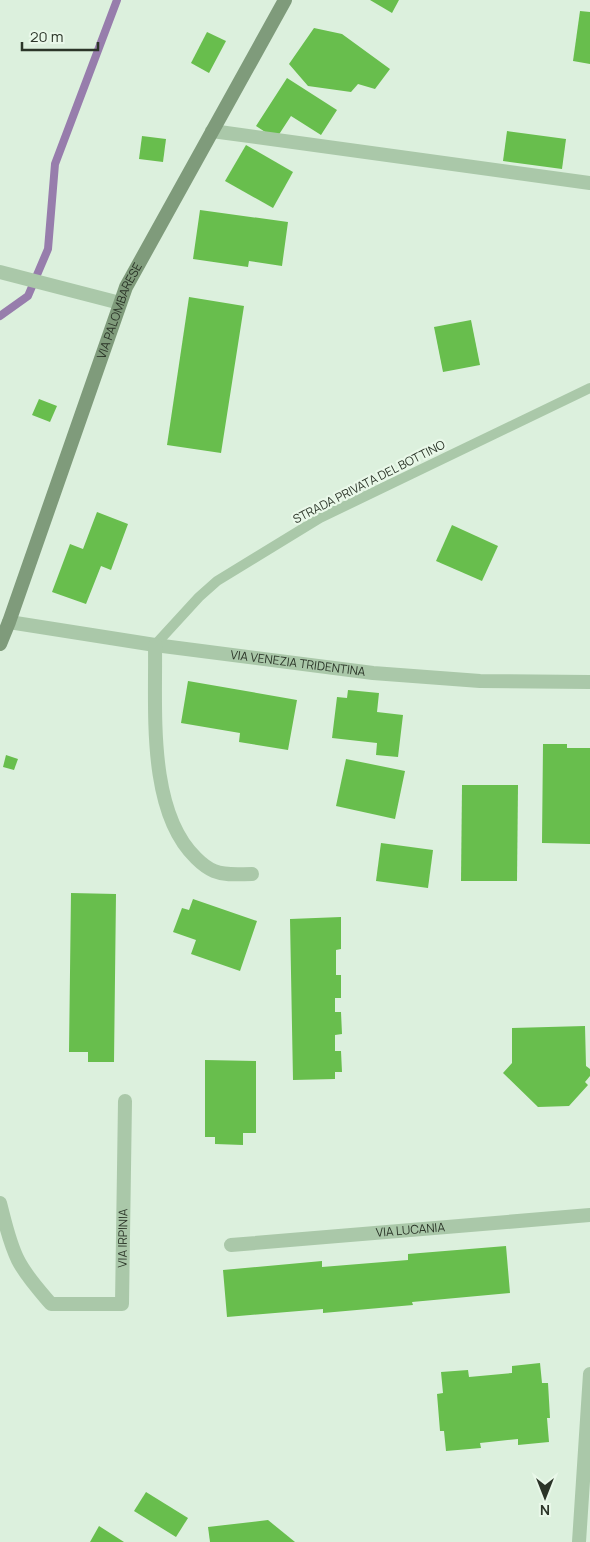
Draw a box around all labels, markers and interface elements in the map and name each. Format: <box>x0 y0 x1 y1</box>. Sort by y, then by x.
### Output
scale bar <box>22 20 99 52</box>
text: 20 m <box>30 26 63 47</box>
street label: VIA PALOMBARESE <box>93 259 146 361</box>
street label: STRADA PRIVATA DEL BOTTINO <box>290 436 448 527</box>
street label: VIA VENEZIA TRIDENTINA <box>230 646 367 680</box>
street label: VIA IRPINIA <box>114 1208 131 1268</box>
street label: VIA LUCANIA <box>375 1218 446 1241</box>
north arrow <box>520 1472 570 1522</box>
text: N <box>540 1501 550 1520</box>

